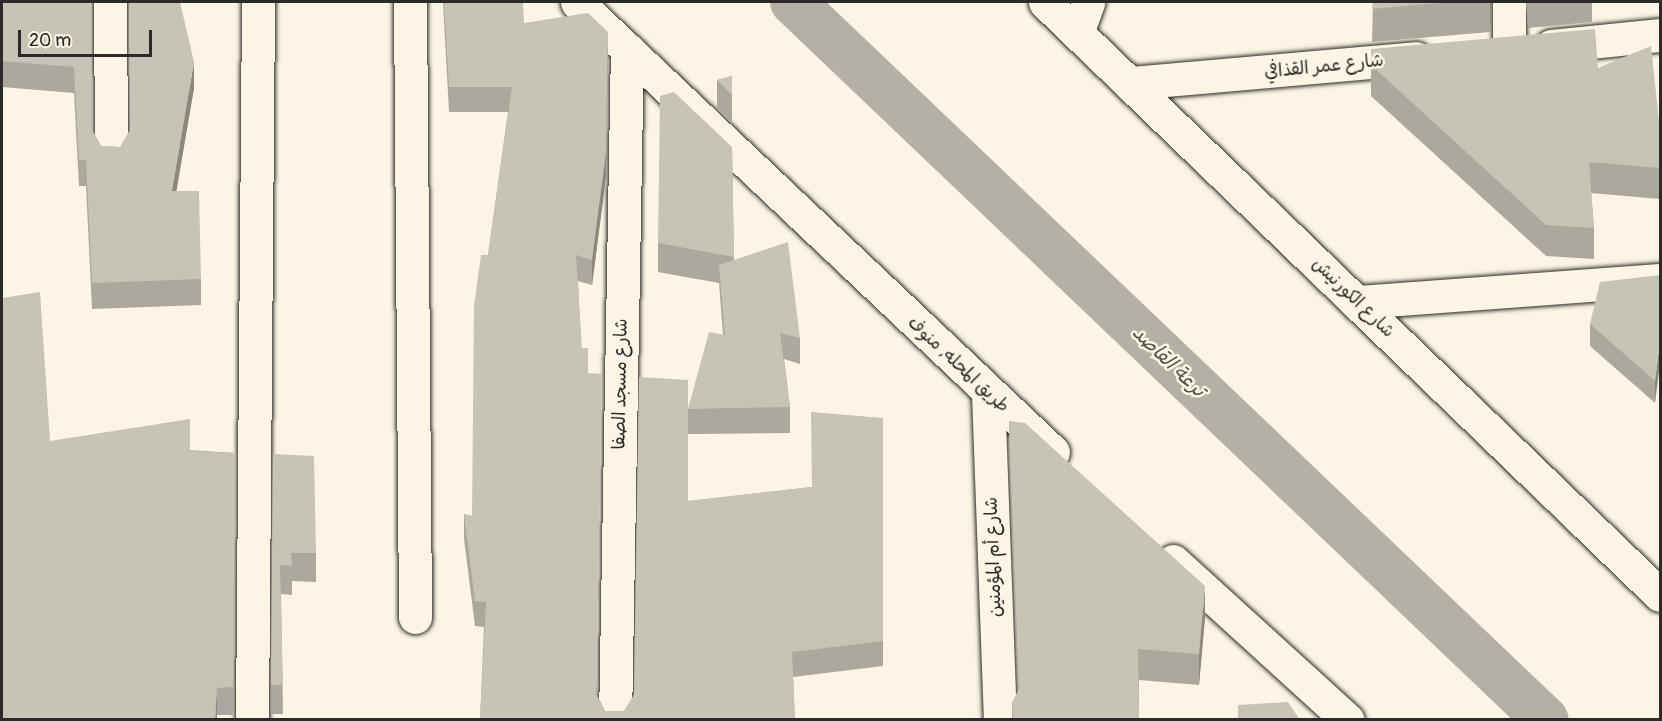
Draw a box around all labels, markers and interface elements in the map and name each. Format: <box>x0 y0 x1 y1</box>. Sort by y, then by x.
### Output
scale bar <box>21 18 154 56</box>
text: 20 m <box>29 29 71 52</box>
street label: شارع عمر القذافي <box>1263 50 1385 84</box>
street label: شارع الكورنيش <box>1307 253 1399 343</box>
street label: طريق المحله, منوف <box>903 312 1013 418</box>
street label: شارع مسجد الصفا <box>609 318 633 450</box>
water label: ترعة القاصد <box>1127 320 1211 402</box>
street label: شارع أم المؤمنين <box>981 497 1007 617</box>

